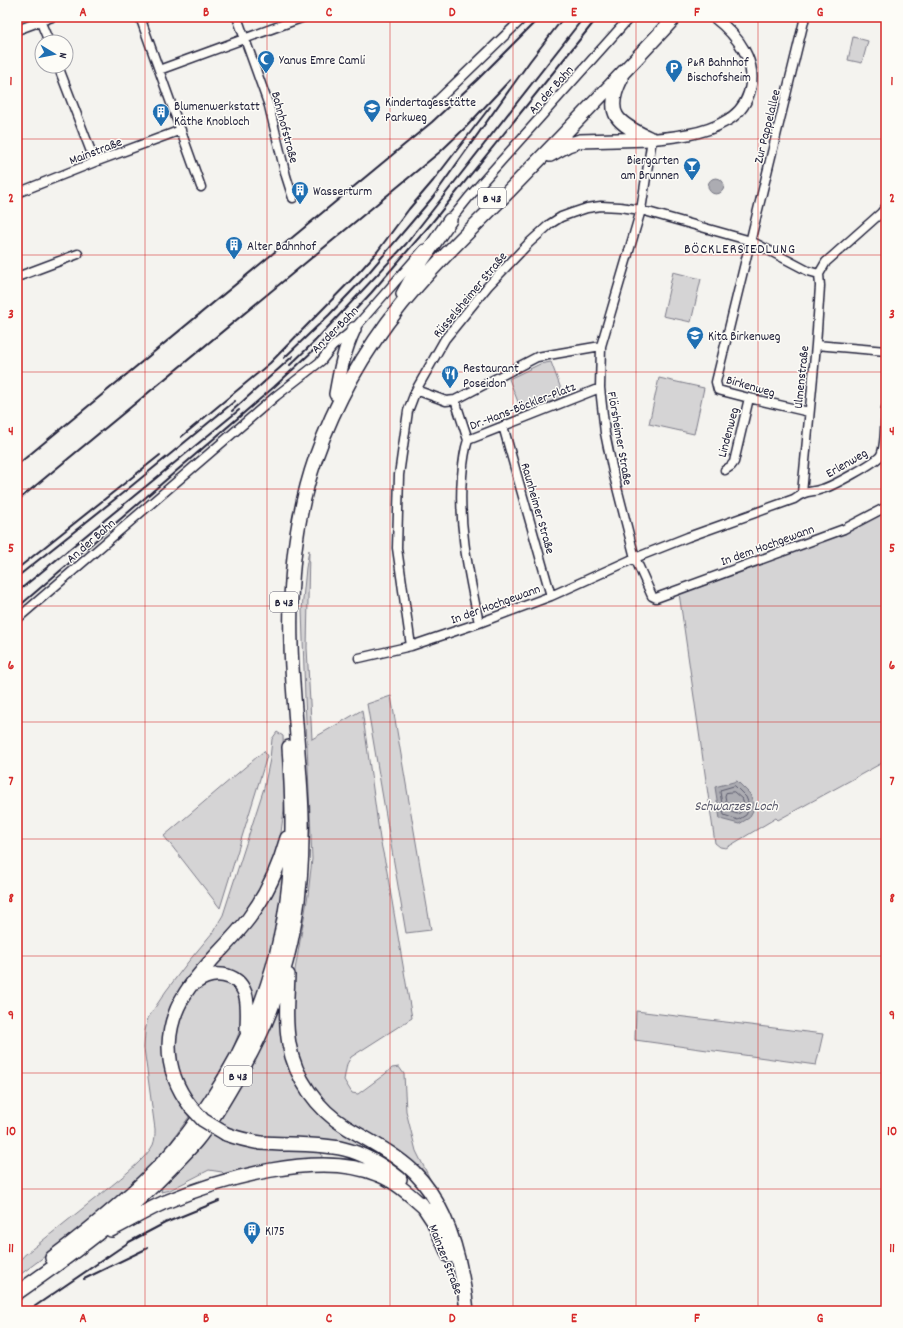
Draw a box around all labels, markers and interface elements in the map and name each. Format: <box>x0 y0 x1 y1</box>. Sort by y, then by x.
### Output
text: A <box>79 4 87 23</box>
text: B <box>203 4 209 23</box>
text: C <box>326 4 333 23</box>
text: D <box>449 4 456 23</box>
text: E <box>571 4 578 23</box>
text: F <box>694 4 700 23</box>
text: G <box>817 4 824 23</box>
north arrow <box>34 34 74 74</box>
mosque icon: Yanus Emre Camli <box>256 49 276 74</box>
text: N <box>53 51 70 60</box>
place label: Yanus Emre Camli <box>279 52 366 71</box>
place label: P&R Bahnhof Bischofsheim <box>687 54 751 88</box>
parking icon: P&R Bahnhof Bischofsheim <box>664 58 684 83</box>
street label: An der Bahn <box>525 62 579 119</box>
text: 1 <box>10 73 13 92</box>
text: 1 <box>891 73 894 92</box>
street label: Zur Pappelallee <box>750 87 787 166</box>
street label: Bahnhofstraße <box>265 90 302 166</box>
place label: Kindertagesstätte Parkweg <box>385 94 476 128</box>
place label: Blumenwerkstatt Käthe Knobloch <box>174 98 260 132</box>
school or university icon: Kindertagesstätte Parkweg <box>362 98 382 123</box>
building icon: Blumenwerkstatt Käthe Knobloch <box>151 102 171 127</box>
street label: Mainstraße <box>67 133 125 171</box>
place label: Biergarten am Brunnen <box>621 152 679 186</box>
bar icon: Biergarten am Brunnen <box>682 156 702 181</box>
building icon: Wasserturm <box>290 180 310 205</box>
place label: Wasserturm <box>313 183 372 202</box>
road number: B 43 <box>478 188 506 208</box>
text: 2 <box>8 190 14 209</box>
text: 2 <box>889 190 895 209</box>
building icon: Alter Bahnhof <box>224 235 244 260</box>
place label: Alter Bahnhof <box>247 238 316 257</box>
district label: BÖCKLERSIEDLUNG <box>684 240 796 260</box>
street label: Rüsselsheimer Straße <box>429 248 513 343</box>
street label: An der Bahn <box>308 303 364 359</box>
text: 3 <box>8 306 14 325</box>
text: 3 <box>889 306 895 325</box>
school or university icon: Kita Birkenweg <box>685 325 705 350</box>
place label: Kita Birkenweg <box>708 328 781 347</box>
street label: Ulmenstraße <box>790 345 815 410</box>
place label: Restaurant Poseidon <box>463 360 519 394</box>
restaurant icon: Restaurant Poseidon <box>440 364 460 389</box>
street label: Birkenweg <box>724 371 777 404</box>
street label: Dr.-Hans-Böckler-Platz <box>467 378 579 436</box>
street label: Flörsheimer Straße <box>601 390 636 487</box>
street label: Lindenweg <box>714 405 745 460</box>
text: 4 <box>8 423 14 442</box>
text: 4 <box>889 423 895 442</box>
street label: Erlenweg <box>823 444 872 484</box>
street label: Raunheimer Straße <box>515 461 559 557</box>
street label: An der Bahn <box>63 515 120 569</box>
street label: In dem Hochgewann <box>718 521 817 572</box>
text: 5 <box>8 540 14 559</box>
text: 5 <box>889 540 895 559</box>
street label: In der Hochgewann <box>448 580 543 630</box>
road number: B 43 <box>270 592 298 612</box>
text: 6 <box>8 657 15 676</box>
text: 6 <box>889 657 896 676</box>
text: 7 <box>9 773 14 792</box>
text: 7 <box>890 773 895 792</box>
water label: Schwarzes Loch <box>694 797 778 817</box>
text: 8 <box>8 890 14 909</box>
text: 8 <box>889 890 895 909</box>
text: 9 <box>8 1007 14 1026</box>
text: 9 <box>889 1007 895 1026</box>
road number: B 43 <box>224 1066 252 1086</box>
text: 10 <box>6 1123 16 1142</box>
text: 10 <box>887 1123 897 1142</box>
building icon: K175 <box>242 1220 262 1245</box>
street label: Mainzer Straße <box>423 1222 467 1298</box>
place label: K175 <box>265 1223 285 1242</box>
text: 11 <box>8 1240 14 1259</box>
text: 11 <box>889 1240 895 1259</box>
text: A <box>79 1310 87 1328</box>
text: B <box>203 1310 209 1328</box>
text: C <box>326 1310 333 1328</box>
text: D <box>449 1310 456 1328</box>
text: E <box>571 1310 578 1328</box>
text: F <box>694 1310 700 1328</box>
text: G <box>817 1310 824 1328</box>

